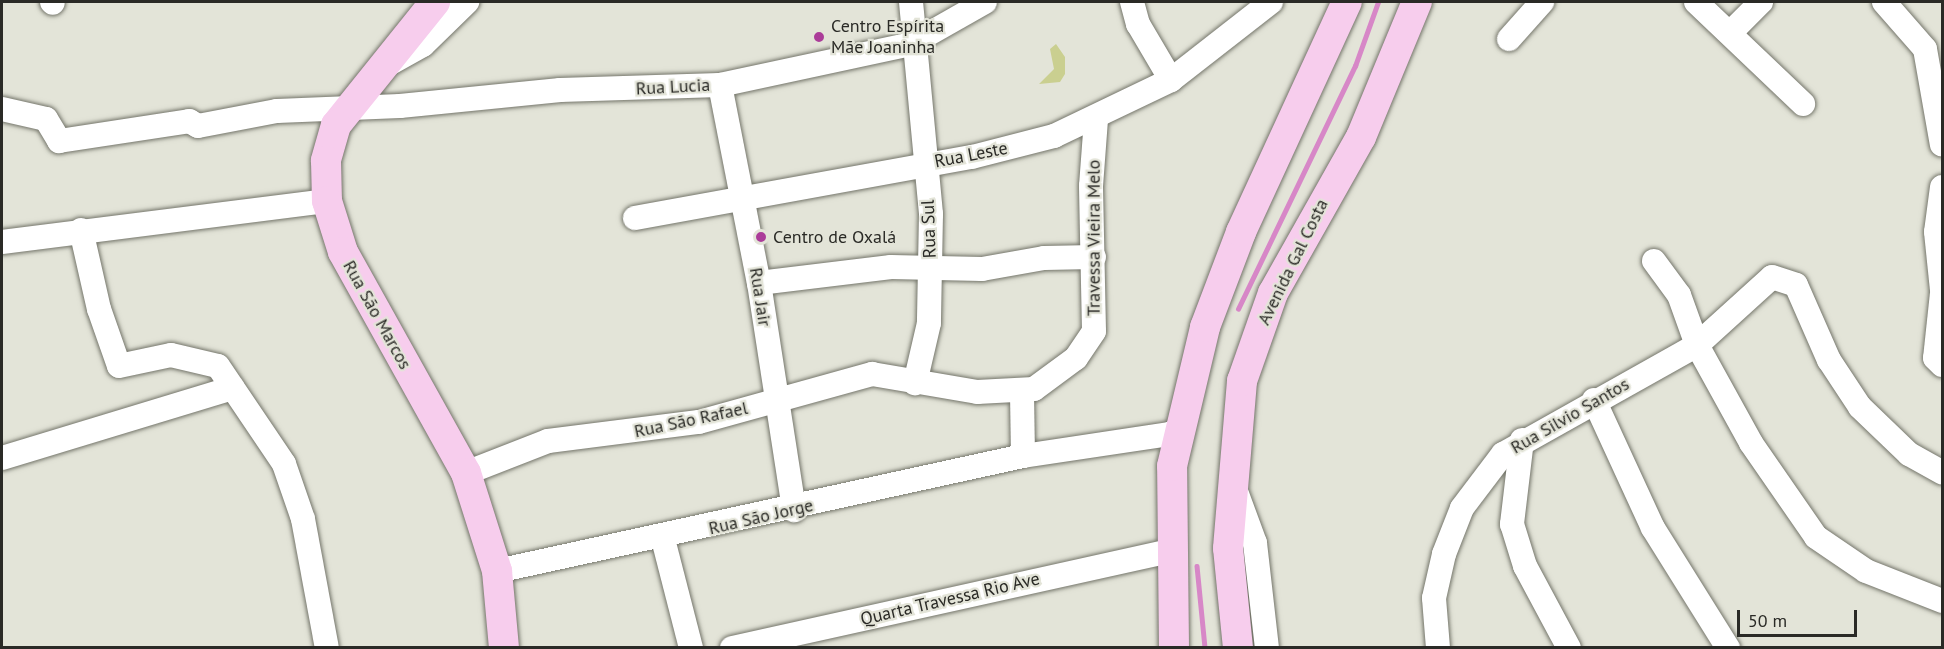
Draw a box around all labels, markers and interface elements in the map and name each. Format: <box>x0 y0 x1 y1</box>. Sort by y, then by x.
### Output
place label: Centro Espírita Mãe Joaninha <box>831 16 944 58</box>
marker: Centro Espírita Mãe Joaninha <box>812 30 826 44</box>
street label: Rua Lucia <box>635 74 711 100</box>
street label: Rua Leste <box>933 137 1009 173</box>
street label: Travessa Vieira Melo <box>1083 160 1105 316</box>
street label: Avenida Gal Costa <box>1253 195 1333 329</box>
street label: Rua Sul <box>917 199 941 259</box>
place label: Centro de Oxalá <box>773 226 896 248</box>
marker: Centro de Oxalá <box>754 230 768 244</box>
street label: Rua São Marcos <box>338 257 416 373</box>
street label: Rua Jair <box>745 266 775 328</box>
street label: Rua Silvio Santos <box>1507 373 1633 459</box>
street label: Rua São Rafael <box>632 397 750 443</box>
street label: Rua São Jorge <box>707 494 815 540</box>
street label: Quarta Travessa Rio Ave <box>858 568 1042 630</box>
scale bar <box>1740 598 1860 636</box>
text: 50 m <box>1748 609 1787 632</box>

